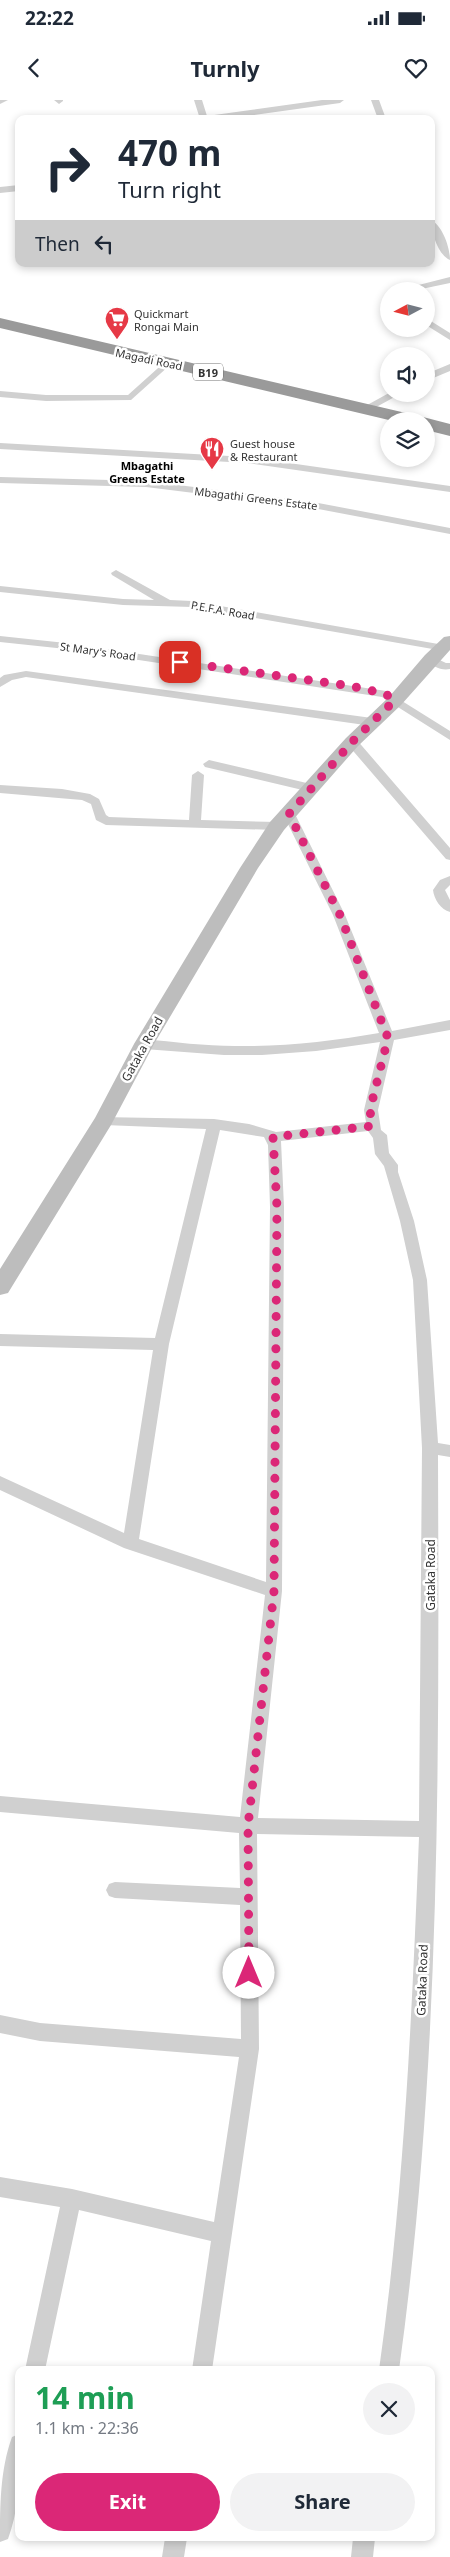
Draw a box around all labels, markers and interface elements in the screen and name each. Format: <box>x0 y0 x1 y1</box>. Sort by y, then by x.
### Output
text: 22:22 <box>25 5 74 31</box>
text: Turnly <box>190 53 260 83</box>
icon: back <box>20 54 48 82</box>
icon: heart <box>402 54 430 82</box>
text: 470 m <box>118 129 221 176</box>
icon: right <box>35 135 100 200</box>
text: Turn right <box>118 174 221 204</box>
icon: left <box>90 230 118 258</box>
text: Then <box>35 231 80 257</box>
north arrow <box>380 282 435 338</box>
map controls <box>380 282 435 467</box>
supermarket icon: Quickmart Rongai Main <box>104 306 130 340</box>
place label: Quickmart Rongai Main <box>134 306 199 334</box>
street label: Magadi Road <box>114 345 184 373</box>
button: sound <box>380 347 435 402</box>
road number: B19 <box>193 364 223 380</box>
button: layers <box>380 412 435 467</box>
restaurant icon: Guest house & Restaurant <box>199 436 225 470</box>
place label: Guest house & Restaurant <box>230 436 297 464</box>
district label: Mbagathi Greens Estate <box>109 458 185 486</box>
street label: Mbagathi Greens Estate <box>194 483 318 513</box>
street label: P.E.F.A. Road <box>190 597 256 623</box>
street label: St Mary's Road <box>59 638 137 664</box>
pin <box>159 641 201 683</box>
icon: arrive <box>166 648 194 676</box>
street label: Gataka Road <box>117 1014 167 1084</box>
street label: Gataka Road <box>422 1539 439 1611</box>
street label: Gataka Road <box>412 1944 432 2016</box>
position arrow <box>222 1946 274 1998</box>
text: 14 min <box>35 2377 135 2418</box>
button: close <box>363 2383 415 2435</box>
text: 1.1 km · 22:36 <box>35 2417 139 2439</box>
button: Exit <box>35 2473 220 2531</box>
button: Share <box>230 2473 415 2531</box>

